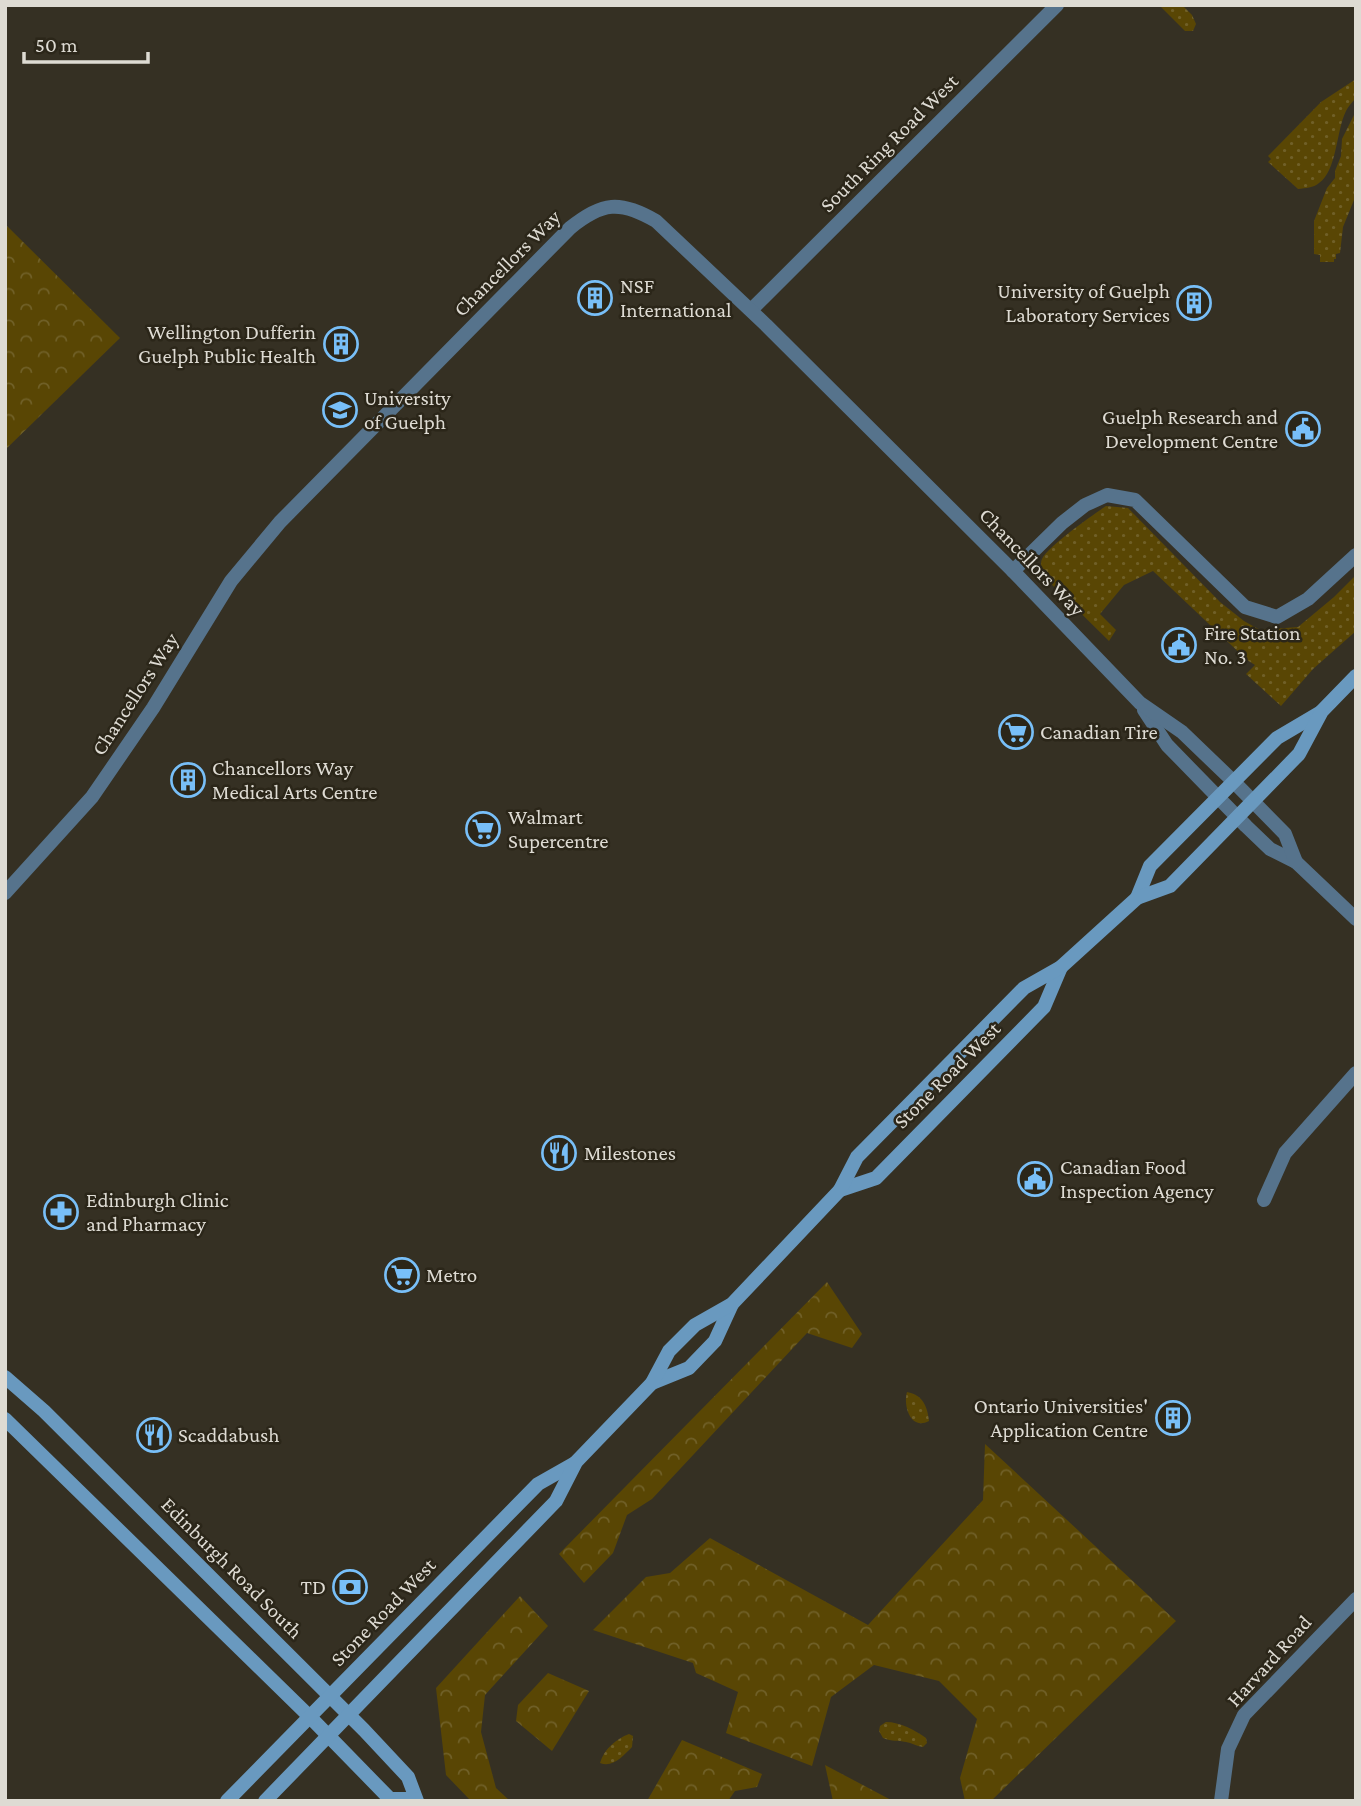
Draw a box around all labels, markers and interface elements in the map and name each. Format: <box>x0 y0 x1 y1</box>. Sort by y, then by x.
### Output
scale bar <box>24 21 149 65</box>
text: 50 m <box>35 33 78 57</box>
street label: South Ring Road West <box>815 68 964 217</box>
street label: Chancellors Way <box>449 204 566 321</box>
place label: NSF International <box>620 274 732 322</box>
building icon: NSF International <box>576 279 614 317</box>
place label: University of Guelph Laboratory Services <box>997 279 1170 327</box>
building icon: University of Guelph Laboratory Services <box>1175 284 1213 322</box>
place label: Wellington Dufferin Guelph Public Health <box>138 320 316 368</box>
building icon: Wellington Dufferin Guelph Public Health <box>322 325 360 363</box>
place label: University of Guelph <box>364 386 451 434</box>
school or university icon: University of Guelph <box>321 391 359 429</box>
place label: Guelph Research and Development Centre <box>1102 405 1278 453</box>
public building icon: Guelph Research and Development Centre <box>1284 410 1322 448</box>
street label: Chancellors Way <box>974 503 1090 621</box>
place label: Fire Station No. 3 <box>1204 621 1300 669</box>
public building icon: Fire Station No. 3 <box>1160 626 1198 664</box>
street label: Chancellors Way <box>87 628 184 760</box>
supermarket icon: Canadian Tire <box>997 713 1035 751</box>
place label: Canadian Tire <box>1040 720 1158 744</box>
place label: Chancellors Way Medical Arts Centre <box>212 756 377 804</box>
building icon: Chancellors Way Medical Arts Centre <box>169 761 207 799</box>
place label: Walmart Supercentre <box>508 805 609 853</box>
supermarket icon: Walmart Supercentre <box>464 810 502 848</box>
street label: Stone Road West <box>889 1016 1006 1133</box>
restaurant icon: Milestones <box>540 1134 578 1172</box>
place label: Milestones <box>584 1141 676 1165</box>
place label: Canadian Food Inspection Agency <box>1060 1155 1214 1203</box>
public building icon: Canadian Food Inspection Agency <box>1016 1160 1054 1198</box>
place label: Edinburgh Clinic and Pharmacy <box>86 1188 229 1236</box>
pharmacy icon: Edinburgh Clinic and Pharmacy <box>42 1193 80 1231</box>
supermarket icon: Metro <box>383 1256 421 1294</box>
place label: Metro <box>426 1263 477 1287</box>
place label: Ontario Universities' Application Centre <box>974 1394 1148 1442</box>
building icon: Ontario Universities' Application Centre <box>1154 1399 1192 1437</box>
restaurant icon: Scaddabush <box>135 1416 173 1454</box>
place label: Scaddabush <box>178 1423 280 1447</box>
street label: Edinburgh Road South <box>156 1492 308 1644</box>
street label: Stone Road West <box>325 1552 441 1671</box>
bank icon: TD <box>331 1568 369 1606</box>
place label: TD <box>301 1575 326 1599</box>
street label: Harvard Road <box>1222 1610 1316 1712</box>

